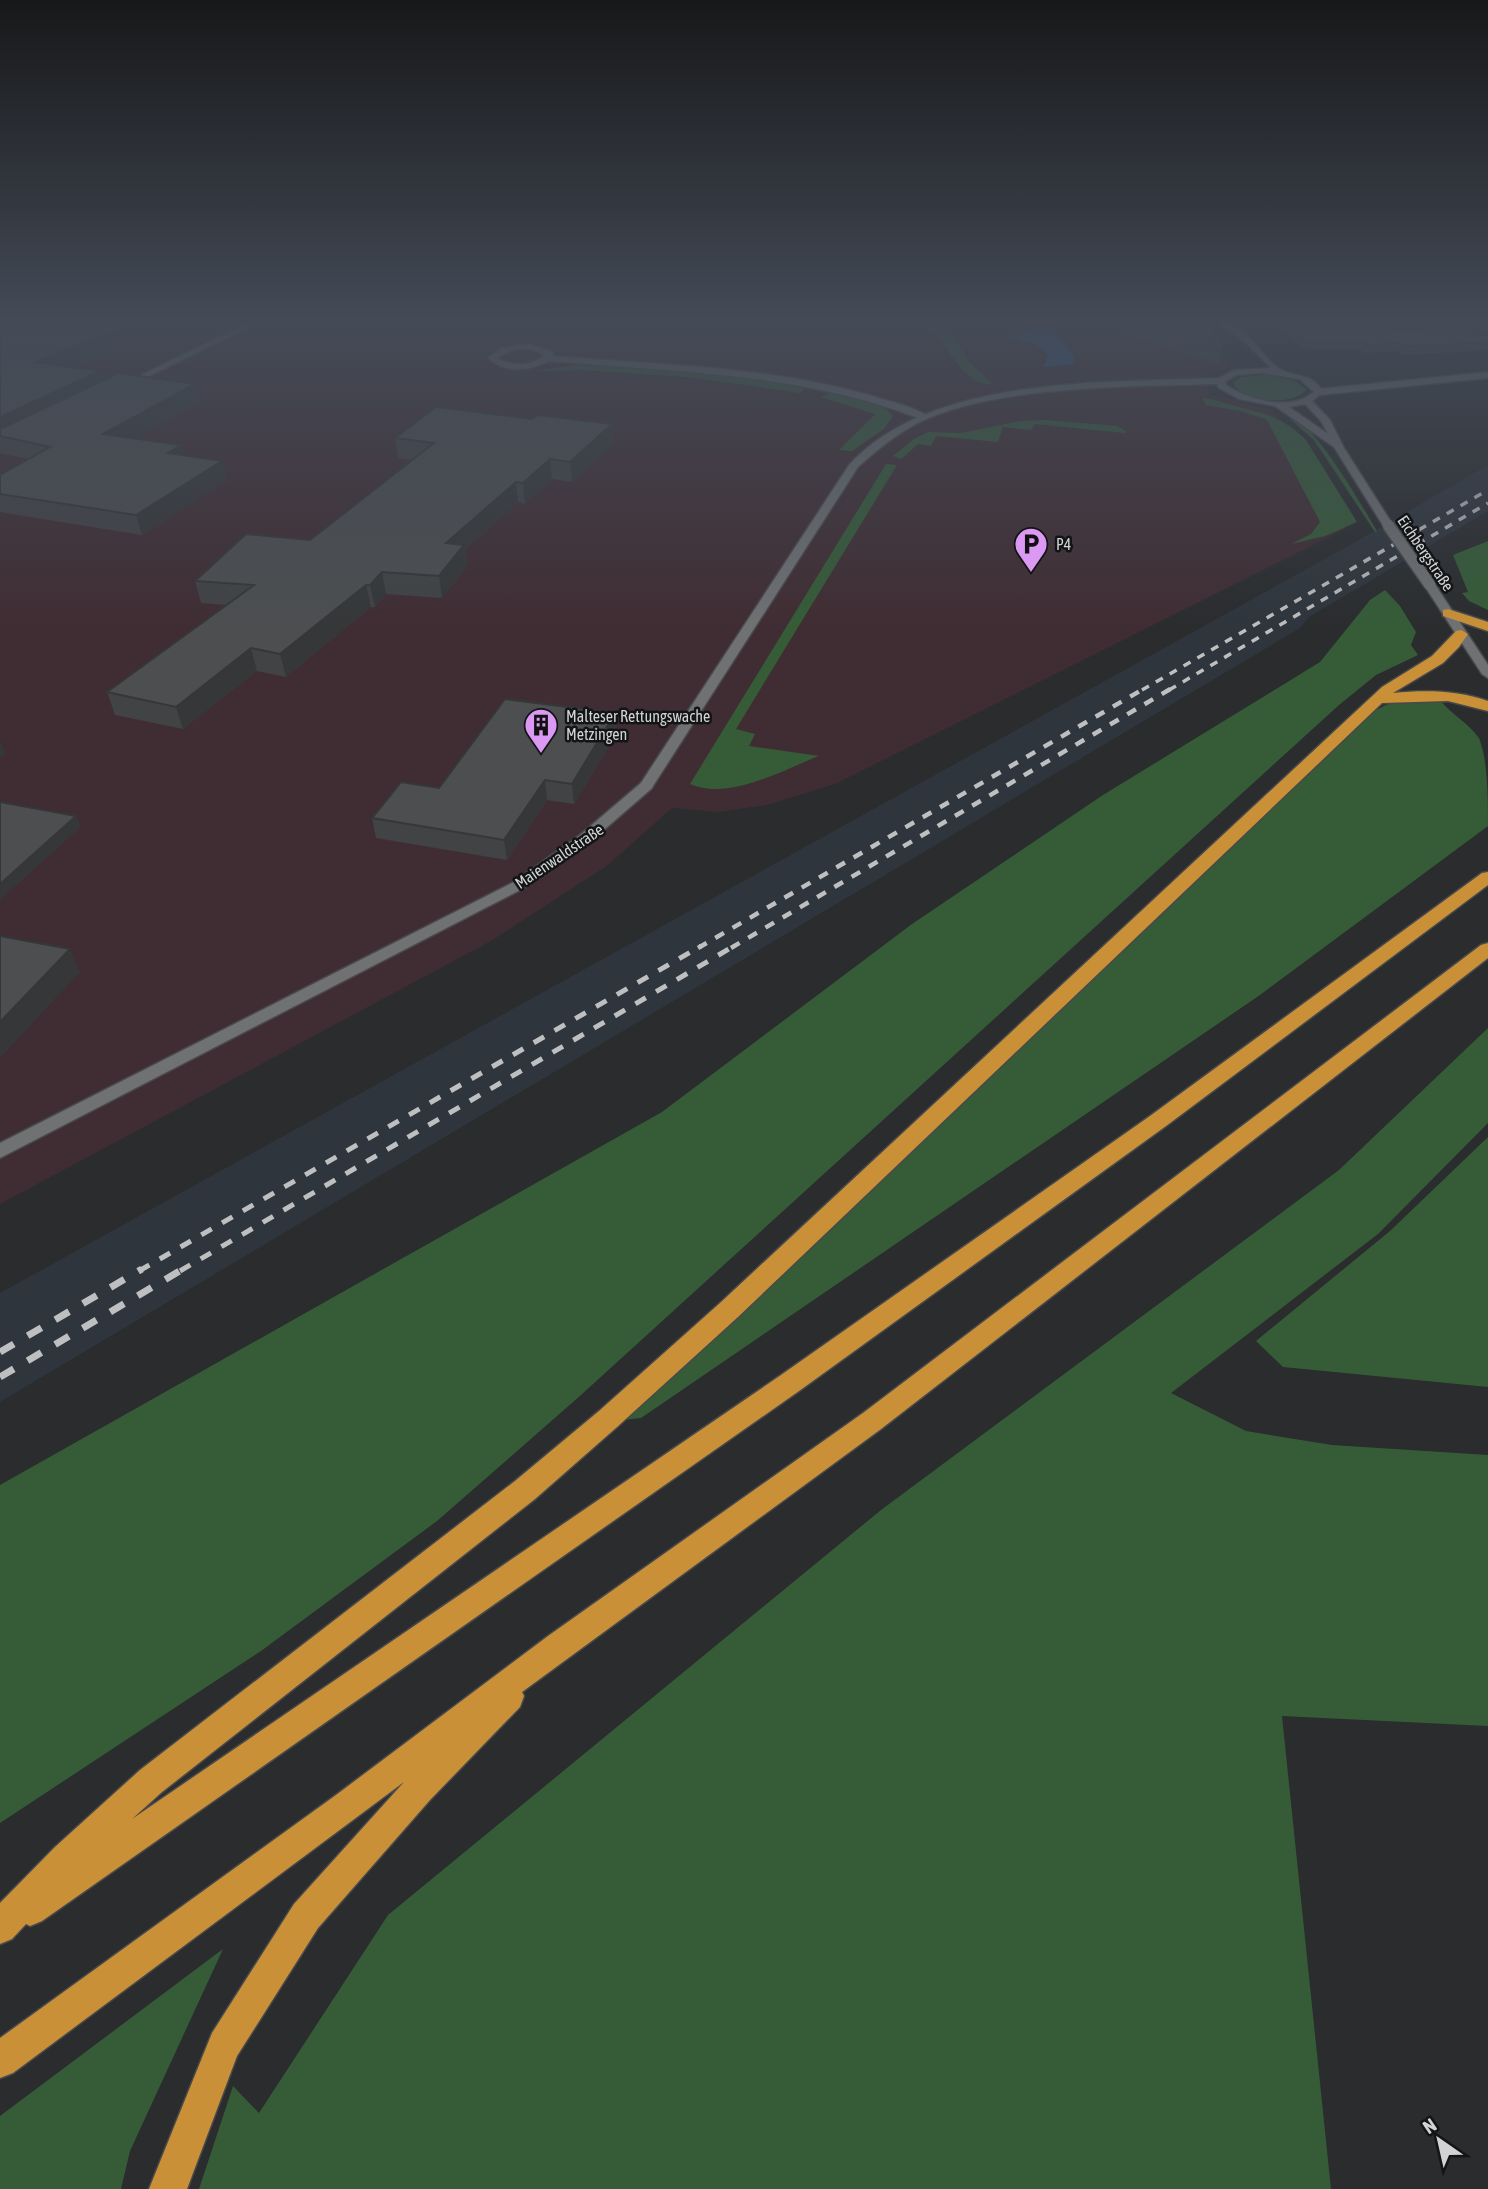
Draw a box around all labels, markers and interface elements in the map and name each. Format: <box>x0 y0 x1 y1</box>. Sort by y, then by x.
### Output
street label: Eichbergstraße <box>1393 512 1458 595</box>
parking icon: P4 <box>1012 525 1050 574</box>
place label: P4 <box>1056 535 1071 553</box>
building icon: Malteser Rettungswache Metzingen <box>522 706 560 755</box>
place label: Malteser Rettungswache Metzingen <box>566 707 710 744</box>
street label: Maienwaldstraße <box>512 820 606 892</box>
north arrow <box>1404 2105 1474 2175</box>
text: N <box>1419 2114 1440 2138</box>

